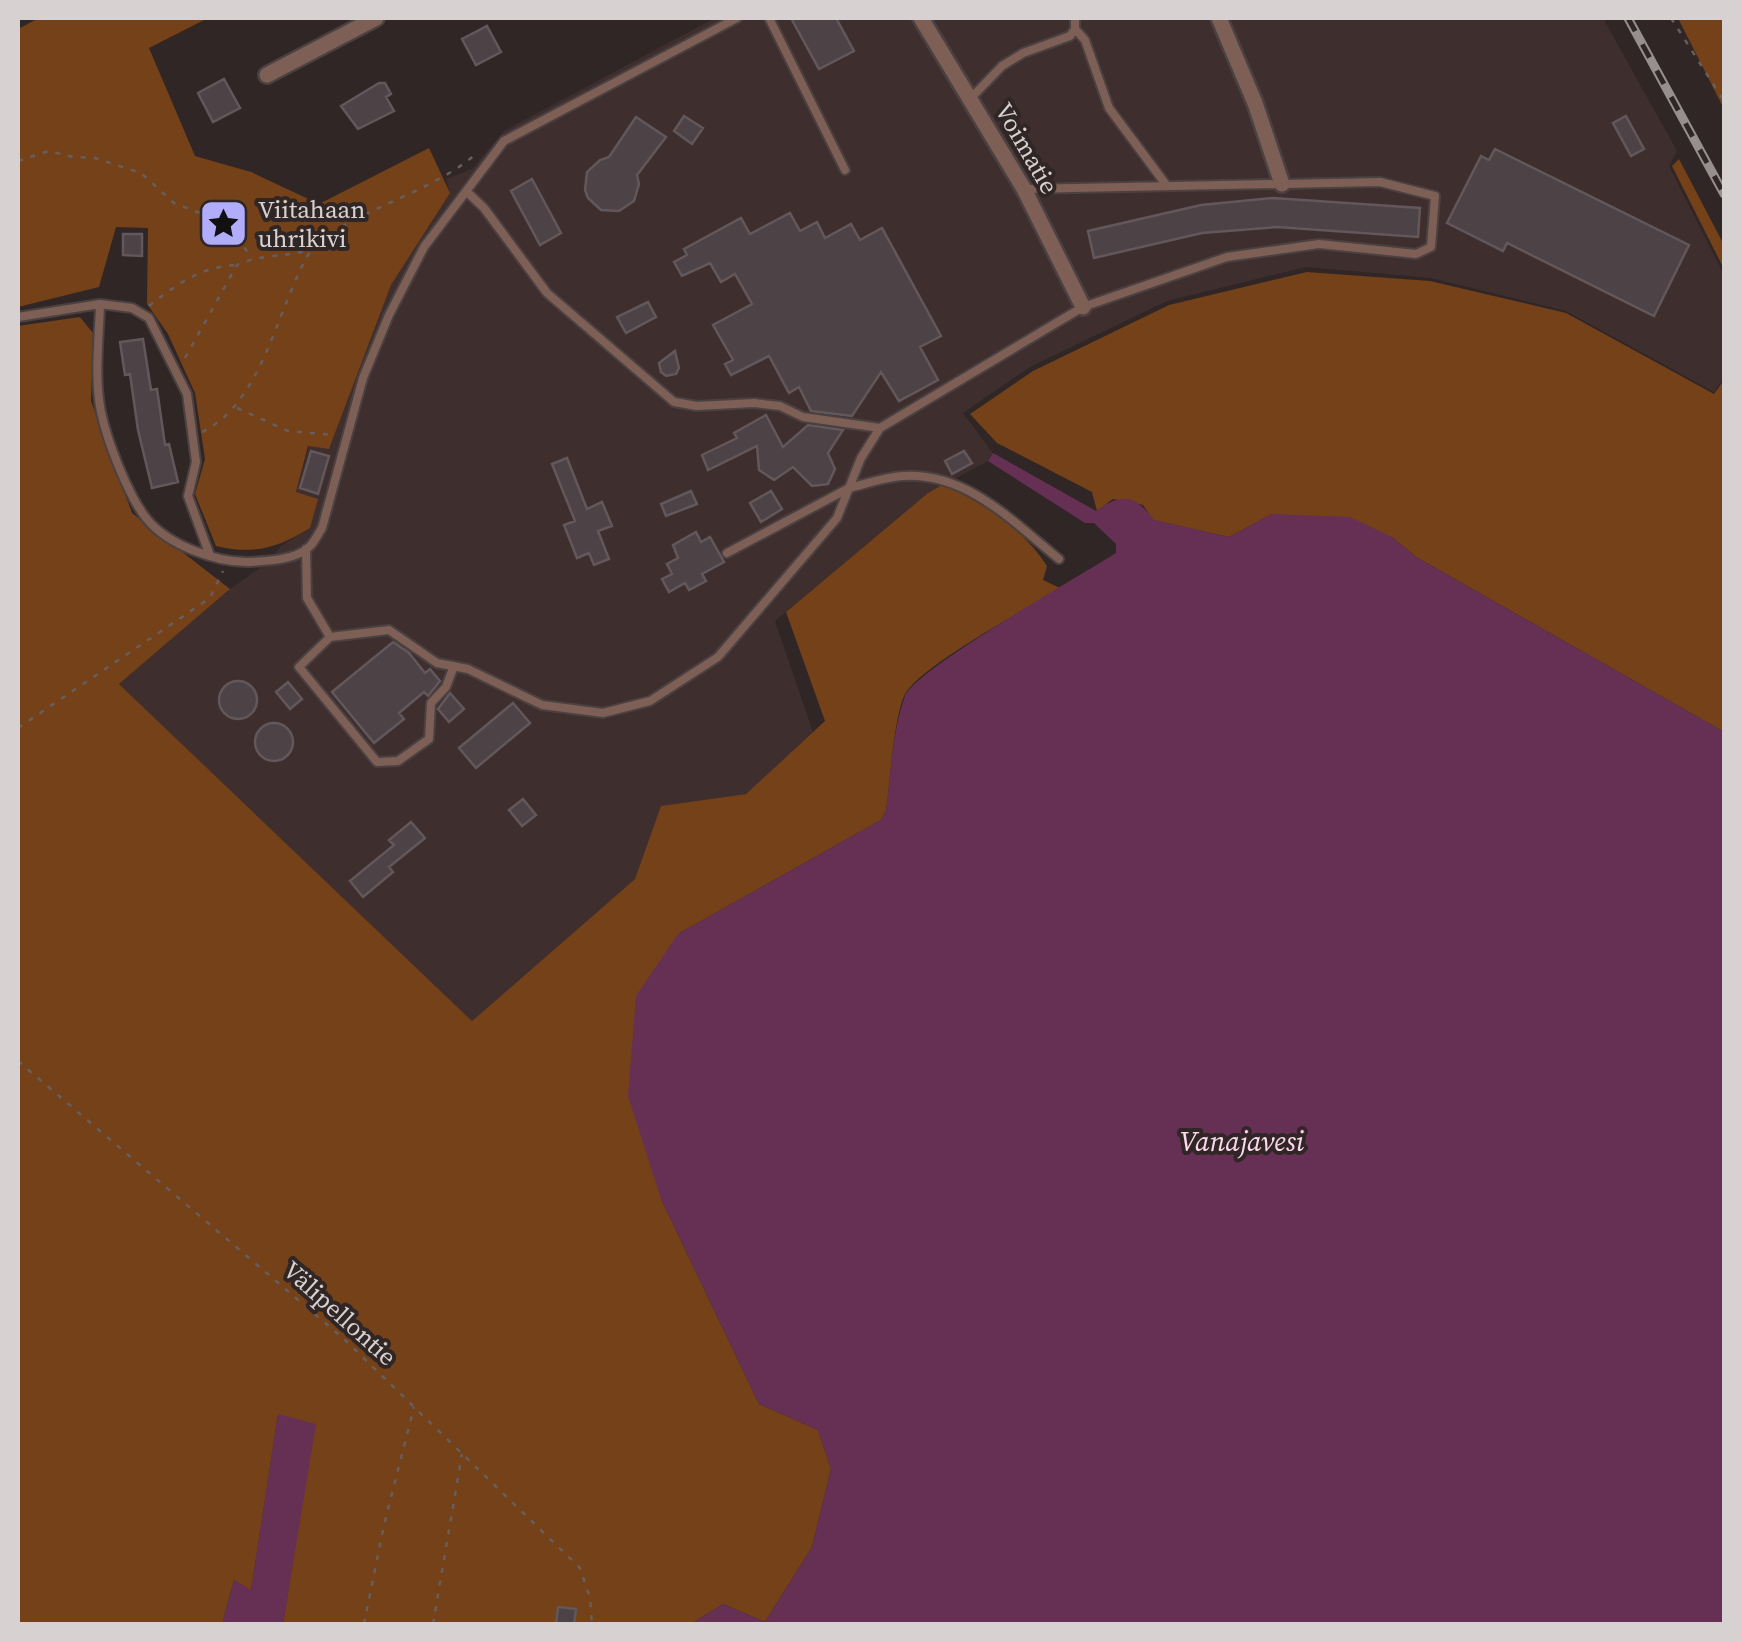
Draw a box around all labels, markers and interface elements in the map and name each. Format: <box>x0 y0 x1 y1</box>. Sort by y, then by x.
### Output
street label: Voimatie <box>987 96 1067 200</box>
place label: Viitahaan uhrikivi <box>258 192 365 255</box>
place icon: Viitahaan uhrikivi <box>197 197 249 249</box>
water label: Vanajavesi <box>1180 1122 1305 1160</box>
street label: Välipellontie <box>276 1253 404 1373</box>

